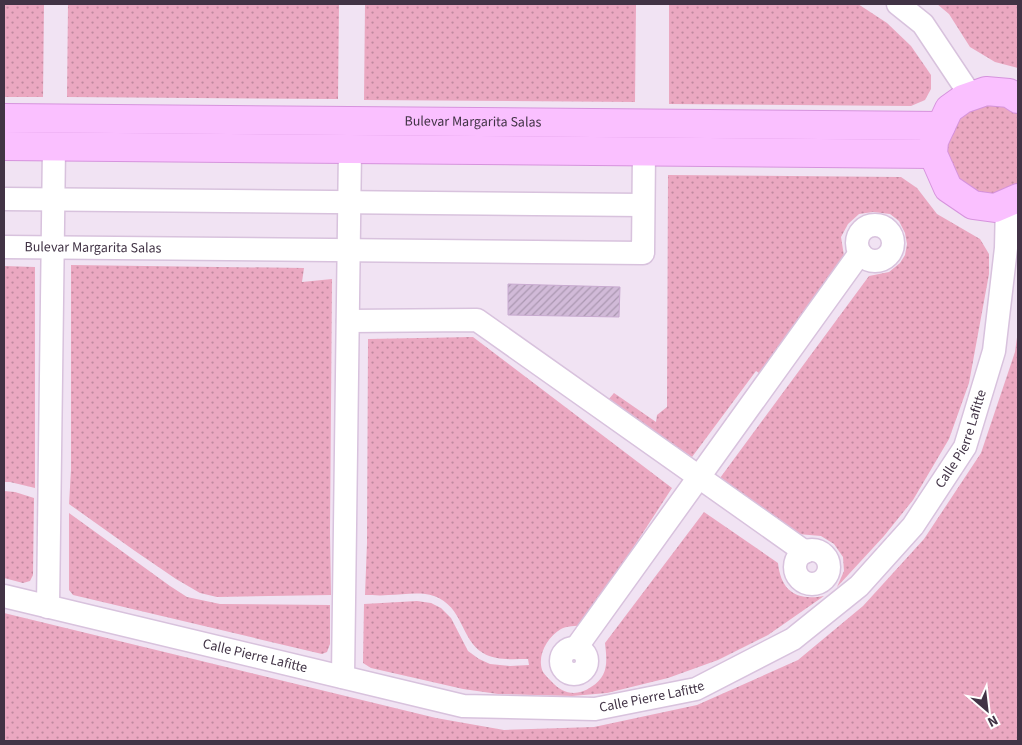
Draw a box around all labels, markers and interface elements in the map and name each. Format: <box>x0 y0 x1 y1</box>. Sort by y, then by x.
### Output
street label: Bulevar Margarita Salas <box>404 111 542 133</box>
street label: Bulevar Margarita Salas <box>24 237 162 258</box>
street label: Calle Pierre Lafitte <box>930 387 992 492</box>
street label: Calle Pierre Lafitte <box>201 634 309 678</box>
street label: Calle Pierre Lafitte <box>597 676 708 718</box>
north arrow <box>962 685 1012 735</box>
text: N <box>984 710 1001 732</box>

